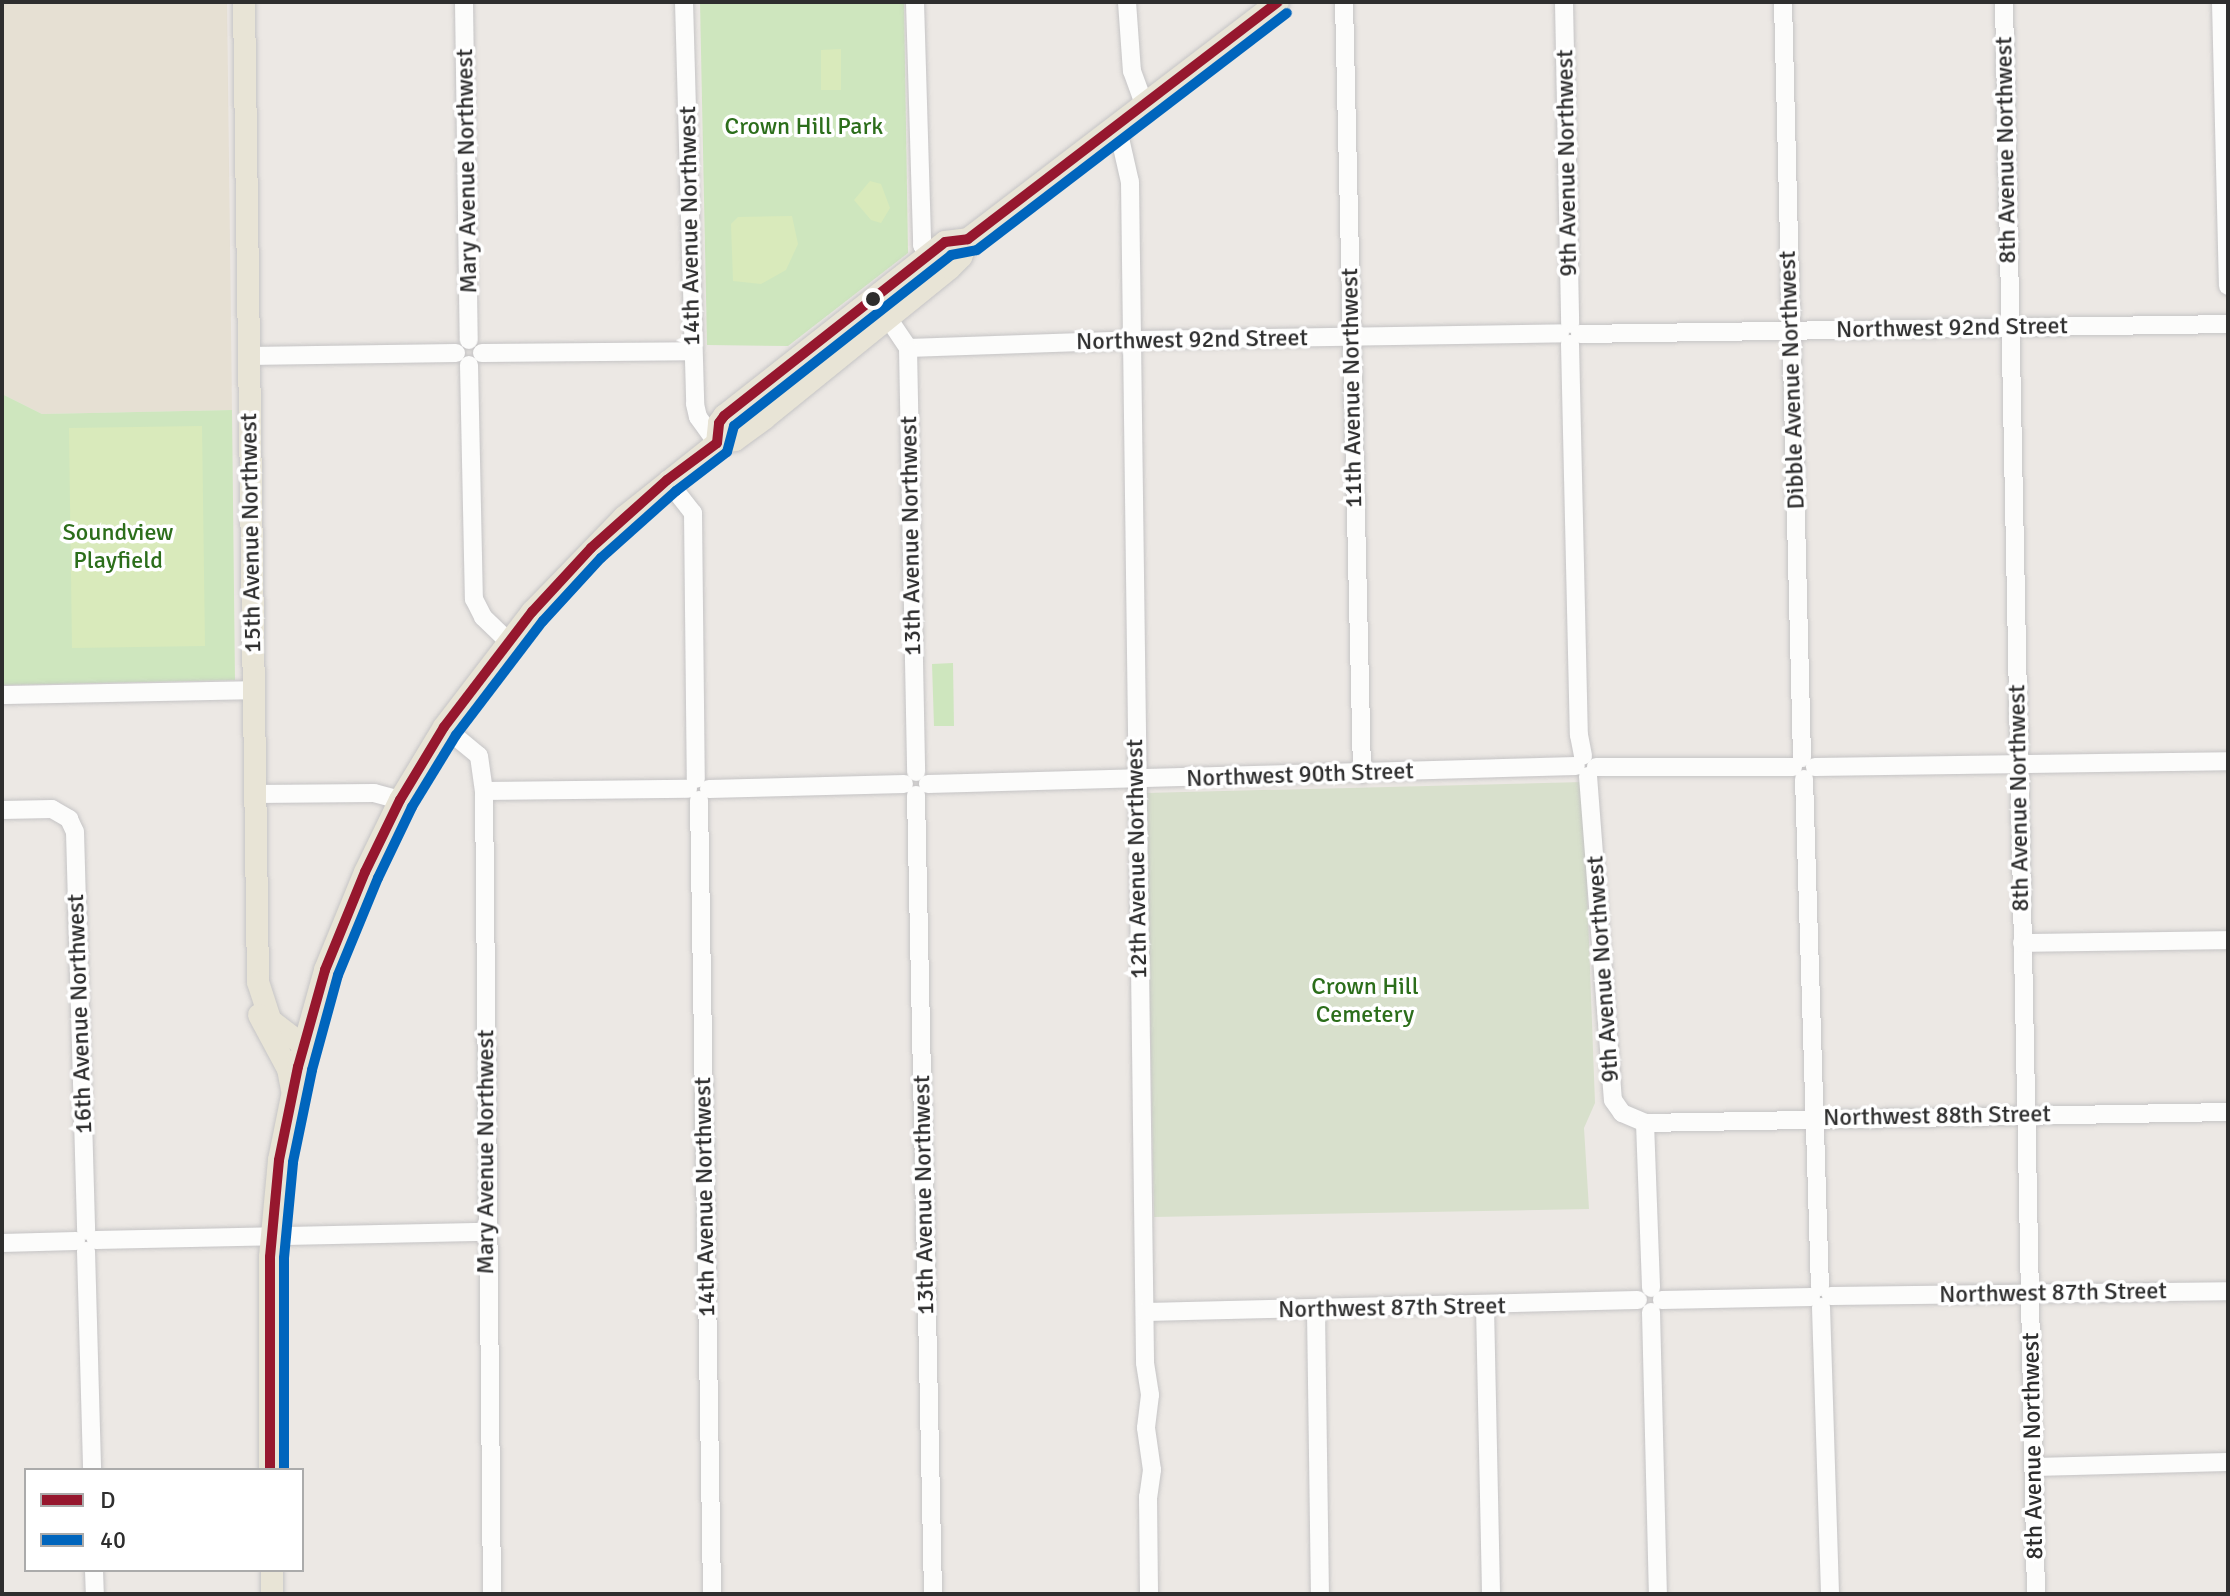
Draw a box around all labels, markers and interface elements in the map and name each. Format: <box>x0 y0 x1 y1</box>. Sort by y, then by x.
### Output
street label: 8th Avenue Northwest <box>1990 36 2022 264</box>
street label: Mary Avenue Northwest <box>450 48 484 294</box>
street label: 9th Avenue Northwest <box>1551 49 1583 277</box>
street label: 14th Avenue Northwest <box>674 106 706 346</box>
park label: Crown Hill Park <box>725 113 883 141</box>
street label: Dibble Avenue Northwest <box>1773 250 1811 510</box>
street label: 11th Avenue Northwest <box>1336 268 1368 508</box>
unlabelled marker <box>865 291 881 307</box>
street label: Northwest 92nd Street <box>1836 312 2068 344</box>
street label: Northwest 92nd Street <box>1076 324 1308 356</box>
street label: 15th Avenue Northwest <box>235 413 267 653</box>
street label: 13th Avenue Northwest <box>895 416 927 656</box>
park label: Soundview Playfield <box>63 519 173 575</box>
street label: 8th Avenue Northwest <box>2003 684 2035 912</box>
street label: 12th Avenue Northwest <box>1121 739 1153 979</box>
street label: Northwest 90th Street <box>1186 757 1414 793</box>
street label: 9th Avenue Northwest <box>1581 855 1625 1083</box>
street label: 16th Avenue Northwest <box>61 893 99 1135</box>
park label: Crown Hill Cemetery <box>1311 973 1419 1029</box>
street label: Mary Avenue Northwest <box>472 1030 500 1274</box>
street label: 13th Avenue Northwest <box>908 1075 940 1315</box>
street label: 14th Avenue Northwest <box>689 1077 721 1317</box>
street label: Northwest 88th Street <box>1823 1100 2051 1132</box>
street label: Northwest 87th Street <box>1939 1277 2167 1309</box>
street label: Northwest 87th Street <box>1278 1292 1506 1324</box>
street label: 8th Avenue Northwest <box>2017 1332 2049 1560</box>
legend <box>24 1468 304 1572</box>
text: D <box>100 1485 116 1515</box>
text: 40 <box>100 1525 126 1555</box>

